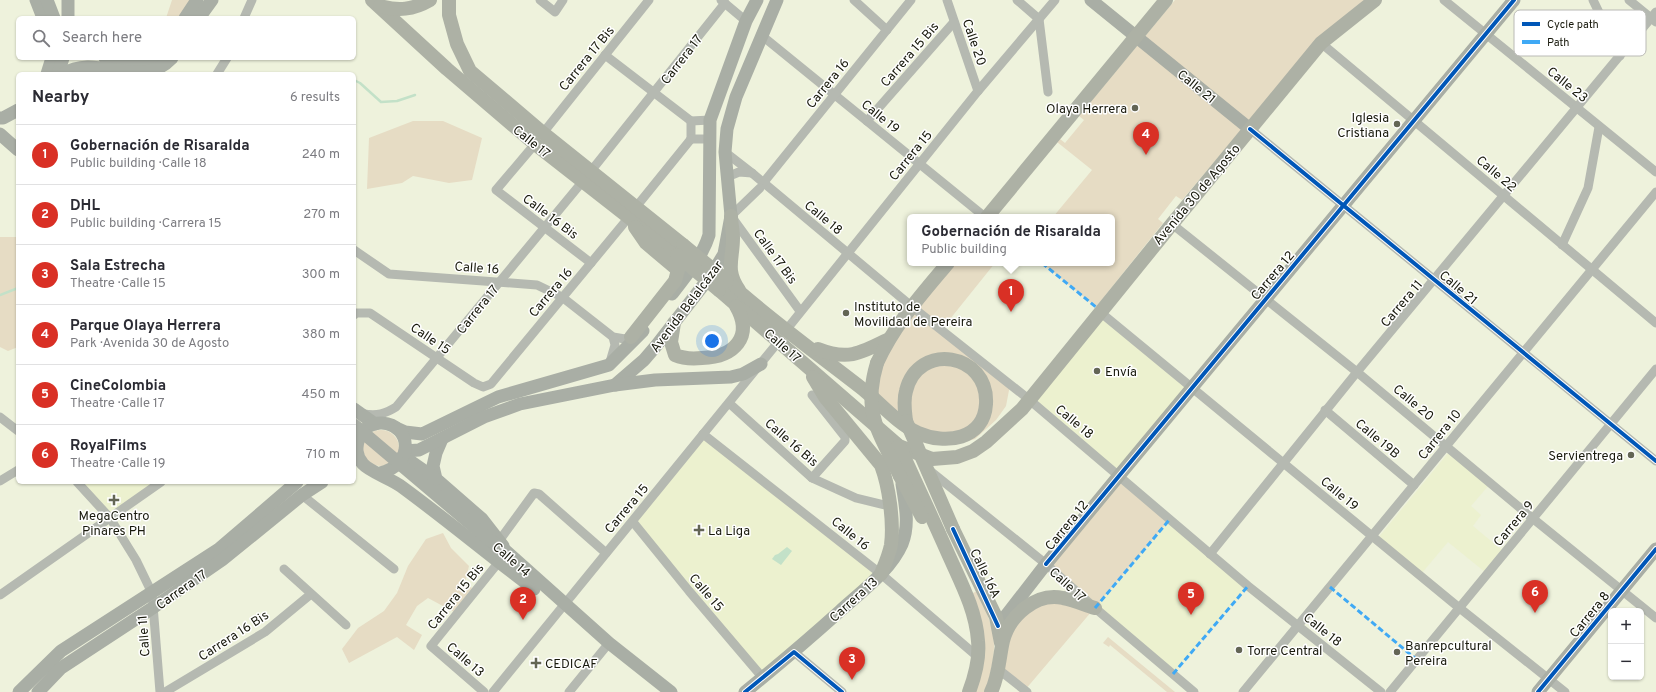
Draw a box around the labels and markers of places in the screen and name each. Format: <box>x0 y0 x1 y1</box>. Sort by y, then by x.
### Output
place label: Olaya Herrera <box>1046 102 1127 118</box>
marker: Olaya Herrera <box>1130 103 1140 113</box>
place label: Iglesia Cristiana <box>1337 111 1389 142</box>
marker: Iglesia Cristiana <box>1392 119 1402 129</box>
pin: 4 <box>1133 122 1159 155</box>
pin: 1 <box>998 279 1024 312</box>
place label: Instituto de Movilidad de Pereira <box>854 300 972 331</box>
marker: Instituto de Movilidad de Pereira <box>841 308 851 318</box>
place label: Envía <box>1105 365 1137 381</box>
marker: Envía <box>1092 366 1102 376</box>
place label: Servientrega <box>1548 449 1623 465</box>
marker: Servientrega <box>1626 450 1636 460</box>
marker: MegaCentro Pinares PH <box>108 494 120 506</box>
place label: MegaCentro Pinares PH <box>78 509 150 540</box>
marker: La Liga <box>693 524 705 536</box>
place label: La Liga <box>708 524 750 540</box>
pin: 6 <box>1522 580 1548 613</box>
pin: 5 <box>1178 582 1204 615</box>
pin: 2 <box>510 587 536 620</box>
place label: Banrepcultural Pereira <box>1405 639 1492 670</box>
place label: Torre Central <box>1247 644 1323 660</box>
marker: Torre Central <box>1234 645 1244 655</box>
pin: 3 <box>839 647 865 680</box>
marker: Banrepcultural Pereira <box>1392 647 1402 657</box>
marker: CEDICAF <box>530 657 542 669</box>
place label: CEDICAF <box>545 657 598 673</box>

